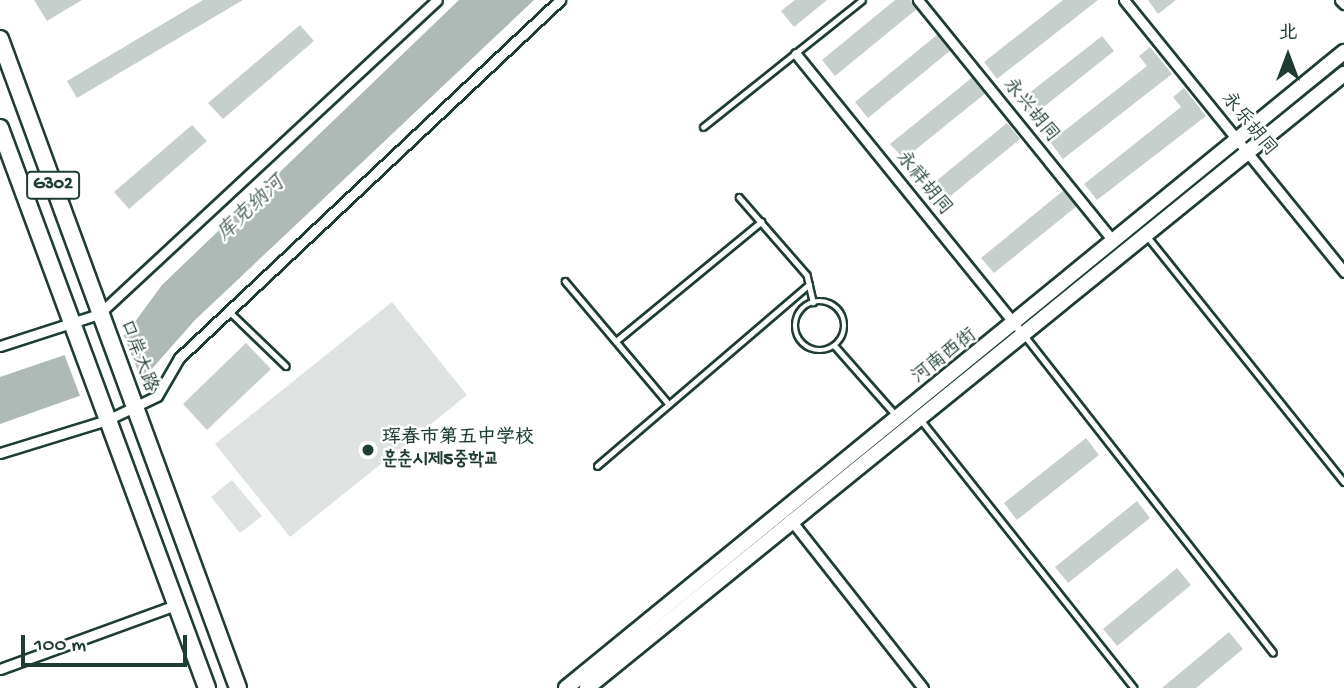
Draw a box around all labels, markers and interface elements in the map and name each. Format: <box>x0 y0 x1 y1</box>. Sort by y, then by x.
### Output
north arrow <box>1253 21 1323 91</box>
text: 北 <box>1278 23 1298 46</box>
street label: 永兴胡同 <box>997 74 1063 148</box>
street label: 永乐胡同 <box>1215 88 1281 162</box>
street label: 永祥胡同 <box>890 147 956 221</box>
road number: G302 <box>25 170 81 200</box>
water label: 库克纳河 <box>213 172 291 248</box>
street label: 口岸大路 <box>113 316 161 396</box>
street label: 河南西街 <box>908 325 982 389</box>
place label: 珲春市第五中学校 훈춘시제5중학교 <box>382 428 534 472</box>
marker: 珲春市第五中学校 훈춘시제5중학교 <box>360 442 376 458</box>
scale bar <box>24 622 191 666</box>
text: 100 m <box>34 634 86 659</box>

